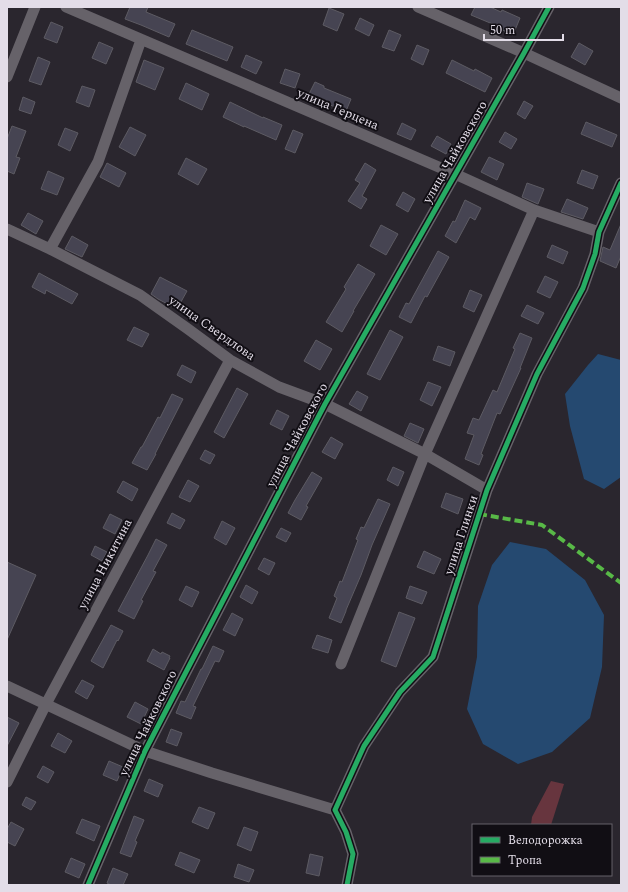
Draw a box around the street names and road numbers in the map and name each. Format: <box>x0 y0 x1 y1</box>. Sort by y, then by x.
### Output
street label: улица Герцена <box>293 82 382 135</box>
street label: улица Чайковского <box>417 97 493 208</box>
street label: улица Свердлова <box>164 290 260 366</box>
street label: улица Чайковского <box>261 379 333 492</box>
street label: улица Глинки <box>438 492 483 578</box>
street label: улица Никитина <box>72 515 138 614</box>
street label: улица Чайковского <box>113 667 182 780</box>

